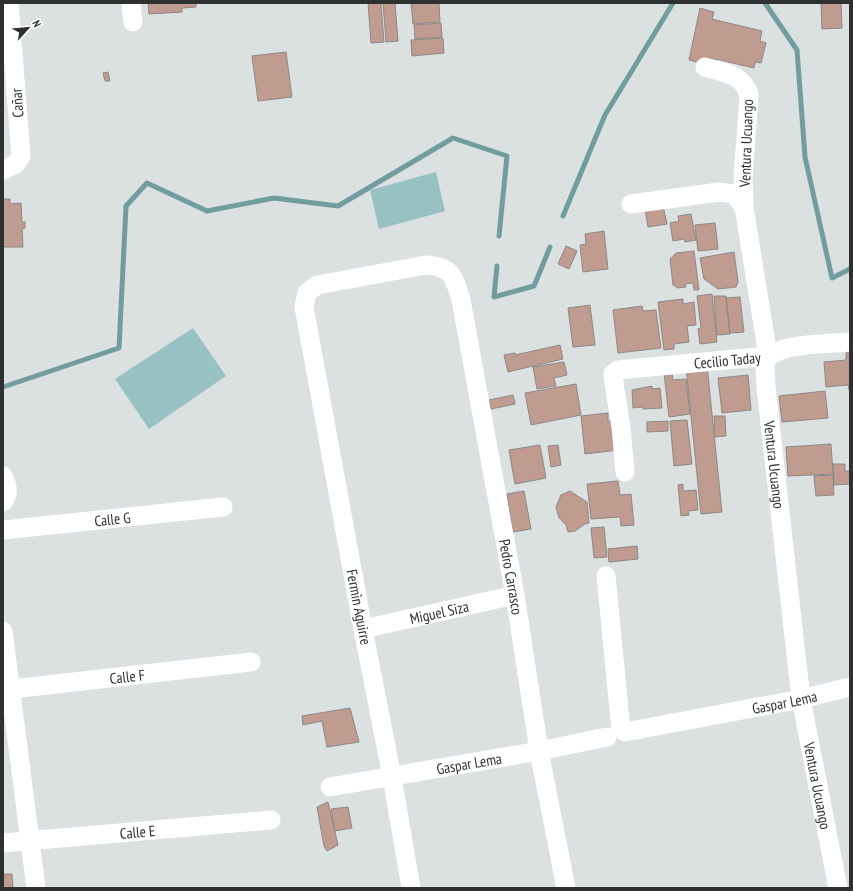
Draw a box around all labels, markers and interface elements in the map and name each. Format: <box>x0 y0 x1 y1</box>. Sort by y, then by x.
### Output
north arrow <box>8 8 48 48</box>
text: N <box>29 18 45 29</box>
street label: Cañar <box>6 87 28 118</box>
street label: Ventura Ucuango <box>735 99 757 188</box>
street label: Cecilio Taday <box>693 347 762 372</box>
street label: Ventura Ucuango <box>760 419 789 510</box>
street label: Calle G <box>93 507 132 530</box>
street label: Pedro Carrasco <box>495 537 527 616</box>
street label: Fermìn Aguirre <box>342 568 376 646</box>
street label: Miguel Siza <box>408 596 470 628</box>
street label: Calle F <box>109 665 146 687</box>
street label: Gaspar Lema <box>750 686 819 718</box>
street label: Ventura Ucuango <box>800 740 836 831</box>
street label: Gaspar Lema <box>435 748 503 778</box>
street label: Calle E <box>119 820 156 842</box>

